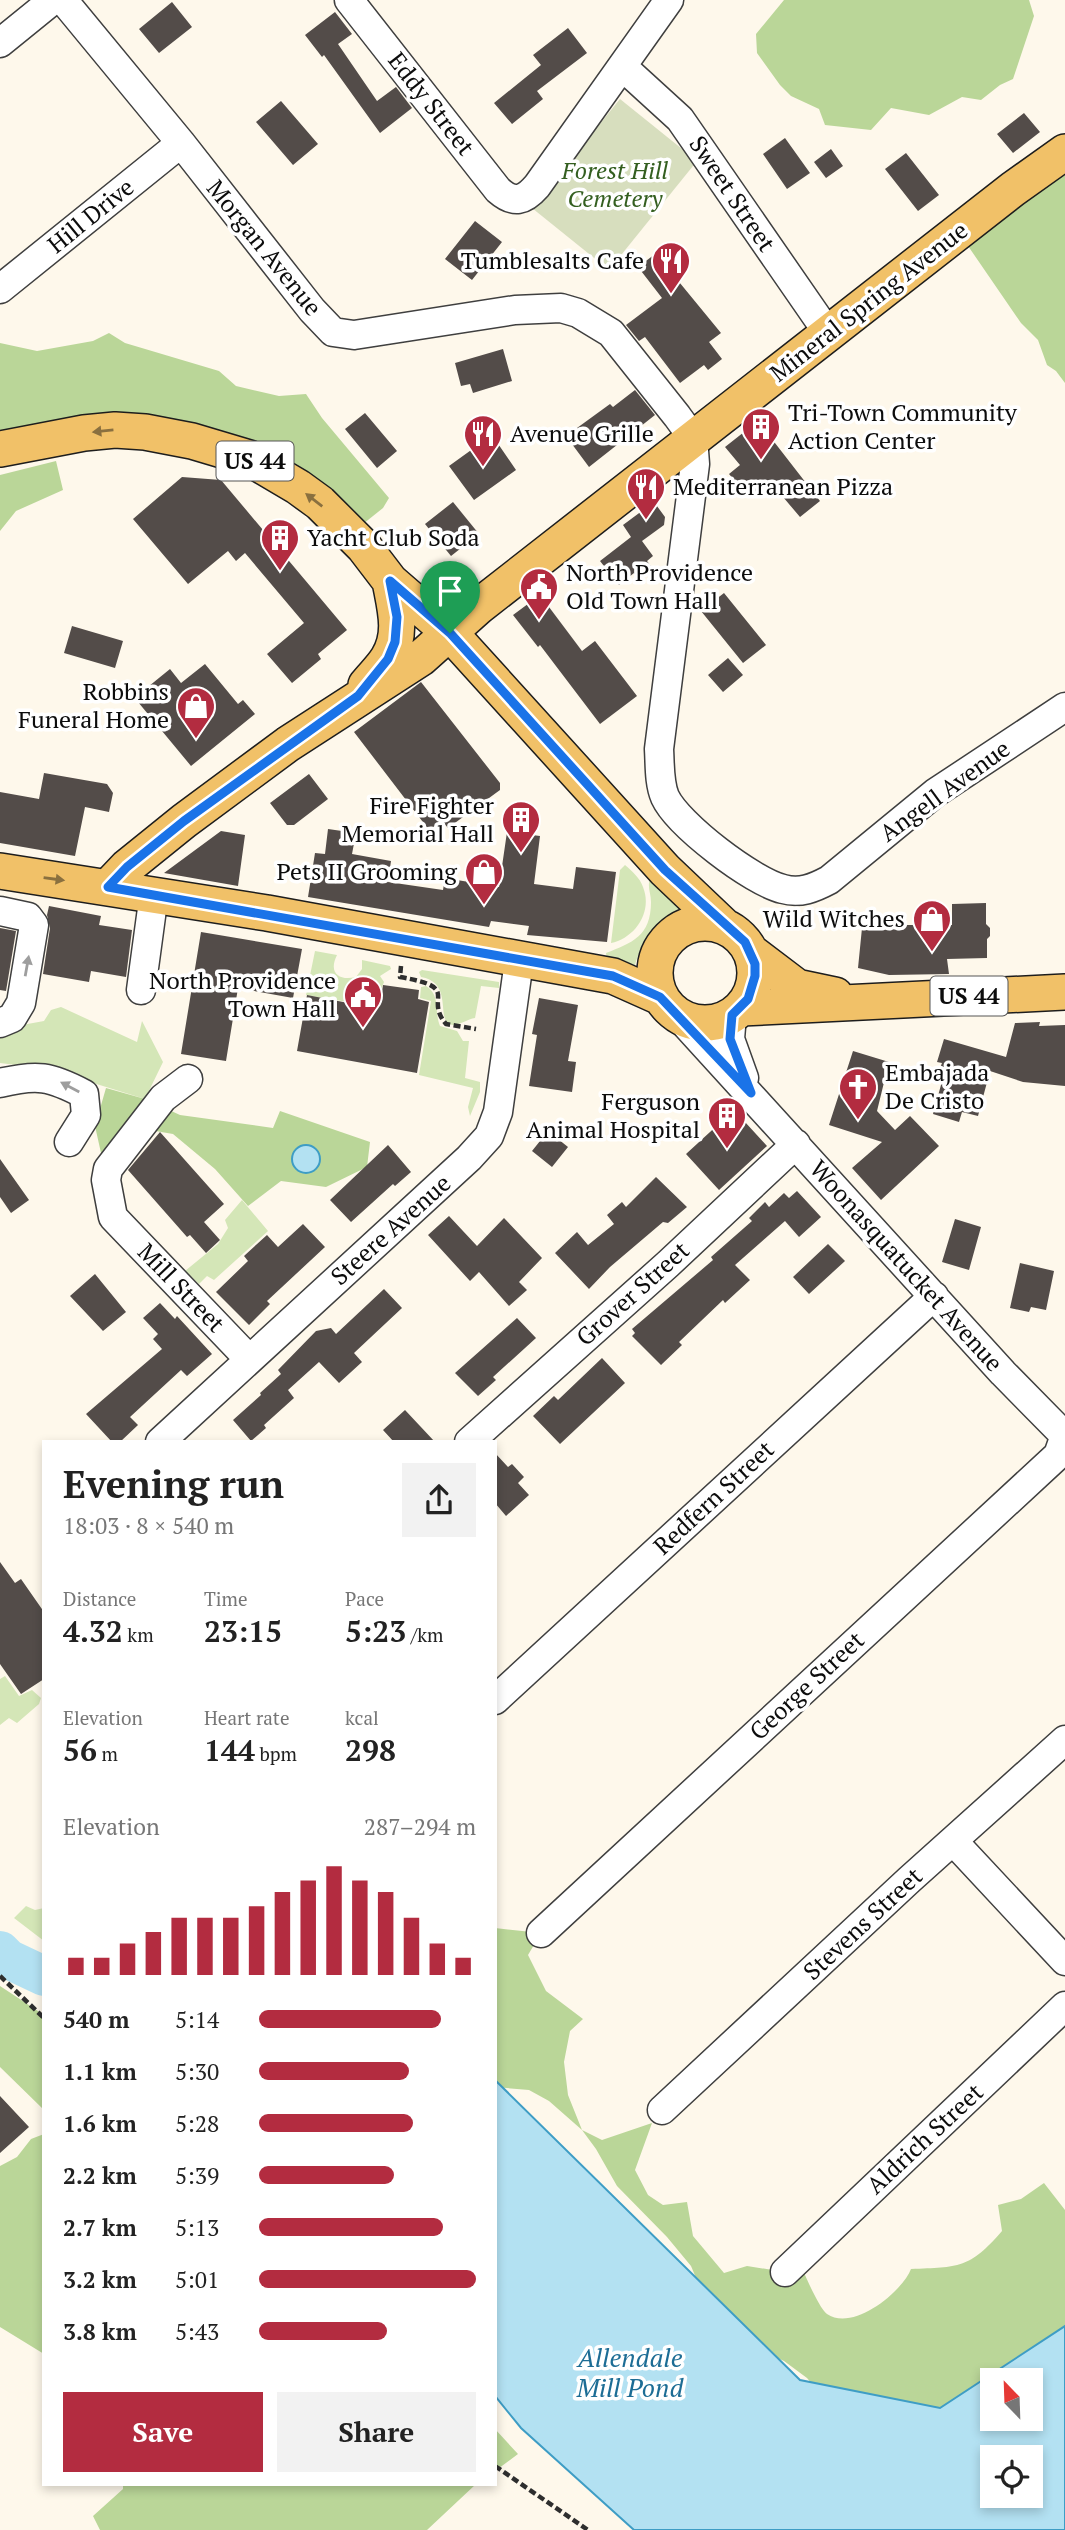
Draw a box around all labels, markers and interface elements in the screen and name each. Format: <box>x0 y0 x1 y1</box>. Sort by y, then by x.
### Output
street label: Eddy Street <box>381 45 482 162</box>
street label: Sweet Street <box>682 129 783 258</box>
park label: Forest Hill Cemetery <box>561 154 669 214</box>
street label: Hill Drive <box>41 171 140 260</box>
street label: Morgan Avenue <box>200 173 330 322</box>
street label: Mineral Spring Avenue <box>763 214 974 388</box>
restaurant icon: Tumblesalts Cafe <box>650 240 692 295</box>
place label: Tumblesalts Cafe <box>461 244 644 276</box>
place label: Tri-Town Community Action Center <box>788 396 1018 456</box>
building icon: Tri-Town Community Action Center <box>740 406 782 461</box>
restaurant icon: Avenue Grille <box>462 413 504 468</box>
place label: Avenue Grille <box>510 417 654 449</box>
one-way arrow <box>91 426 113 437</box>
road number: US 44 <box>216 442 294 481</box>
restaurant icon: Mediterranean Pizza <box>625 466 667 521</box>
place label: Mediterranean Pizza <box>673 470 893 502</box>
one-way arrow <box>306 492 324 507</box>
building icon: Yacht Club Soda <box>259 517 301 572</box>
place label: Yacht Club Soda <box>307 521 480 553</box>
place label: North Providence Old Town Hall <box>566 556 753 616</box>
pin <box>420 561 480 633</box>
public building icon: North Providence Old Town Hall <box>518 566 560 621</box>
icon: arrive <box>431 572 469 610</box>
place label: Robbins Funeral Home <box>18 675 169 735</box>
shop icon: Robbins Funeral Home <box>175 685 217 740</box>
street label: Angell Avenue <box>873 732 1016 848</box>
place label: Fire Fighter Memorial Hall <box>341 789 495 849</box>
building icon: Fire Fighter Memorial Hall <box>500 799 542 854</box>
shop icon: Pets II Grooming <box>463 851 505 906</box>
place label: Pets II Grooming <box>276 855 457 887</box>
one-way arrow <box>43 874 65 885</box>
shop icon: Wild Witches <box>911 898 953 953</box>
place label: Wild Witches <box>763 902 905 934</box>
one-way arrow <box>22 955 33 977</box>
place label: North Providence Town Hall <box>149 964 336 1024</box>
public building icon: North Providence Town Hall <box>342 974 384 1029</box>
road number: US 44 <box>930 976 1007 1015</box>
place label: Embajada De Cristo <box>885 1056 989 1116</box>
church icon: Embajada De Cristo <box>837 1066 879 1121</box>
one-way arrow <box>60 1082 80 1093</box>
place label: Ferguson Animal Hospital <box>526 1085 700 1145</box>
building icon: Ferguson Animal Hospital <box>706 1095 748 1150</box>
street label: Woonasquatucket Avenue <box>803 1153 1010 1378</box>
street label: Steere Avenue <box>323 1167 457 1292</box>
street label: Grover Street <box>569 1234 696 1352</box>
street label: Mill Street <box>131 1236 232 1339</box>
street label: Redfern Street <box>646 1433 780 1561</box>
text: Evening run <box>63 1459 284 1509</box>
button: share <box>402 1463 476 1537</box>
text: 18:03 · 8 × 540 m <box>63 1510 234 1541</box>
text: Distance <box>63 1586 136 1611</box>
text: Time <box>204 1586 247 1611</box>
text: Pace <box>345 1586 384 1611</box>
text: 4.32 <box>63 1611 123 1651</box>
text: 23:15 <box>204 1611 282 1651</box>
text: 5:23 <box>345 1611 406 1651</box>
text: km <box>123 1622 154 1647</box>
text: /km <box>406 1622 444 1647</box>
street label: George Street <box>742 1624 871 1747</box>
text: Elevation <box>63 1705 143 1730</box>
text: Heart rate <box>204 1705 289 1730</box>
text: kcal <box>345 1705 379 1730</box>
text: 56 <box>63 1730 97 1770</box>
text: 144 <box>204 1730 255 1770</box>
text: 298 <box>345 1730 396 1770</box>
text: m <box>97 1741 118 1766</box>
text: bpm <box>255 1741 297 1766</box>
text: Elevation <box>63 1811 160 1842</box>
text: 287–294 m <box>364 1811 476 1842</box>
street label: Stevens Street <box>796 1860 929 1987</box>
text: 540 m <box>63 2004 129 2035</box>
text: 5:14 <box>175 2004 219 2035</box>
text: 1.1 km <box>63 2056 137 2087</box>
text: 5:30 <box>175 2056 219 2087</box>
street label: Aldrich Street <box>859 2076 990 2201</box>
text: 1.6 km <box>63 2108 137 2139</box>
text: 5:28 <box>175 2108 219 2139</box>
text: 2.2 km <box>63 2160 137 2191</box>
text: 5:39 <box>175 2160 219 2191</box>
text: 2.7 km <box>63 2212 137 2243</box>
text: 5:13 <box>175 2212 219 2243</box>
text: 3.2 km <box>63 2264 137 2295</box>
text: 5:01 <box>175 2264 219 2295</box>
text: 3.8 km <box>63 2316 137 2347</box>
text: 5:43 <box>175 2316 219 2347</box>
water label: Allendale Mill Pond <box>576 2340 684 2404</box>
north arrow <box>980 2368 1043 2431</box>
map controls <box>980 2368 1043 2508</box>
button: Save <box>63 2392 263 2472</box>
button: Share <box>277 2392 476 2472</box>
button: locate <box>980 2445 1043 2508</box>

